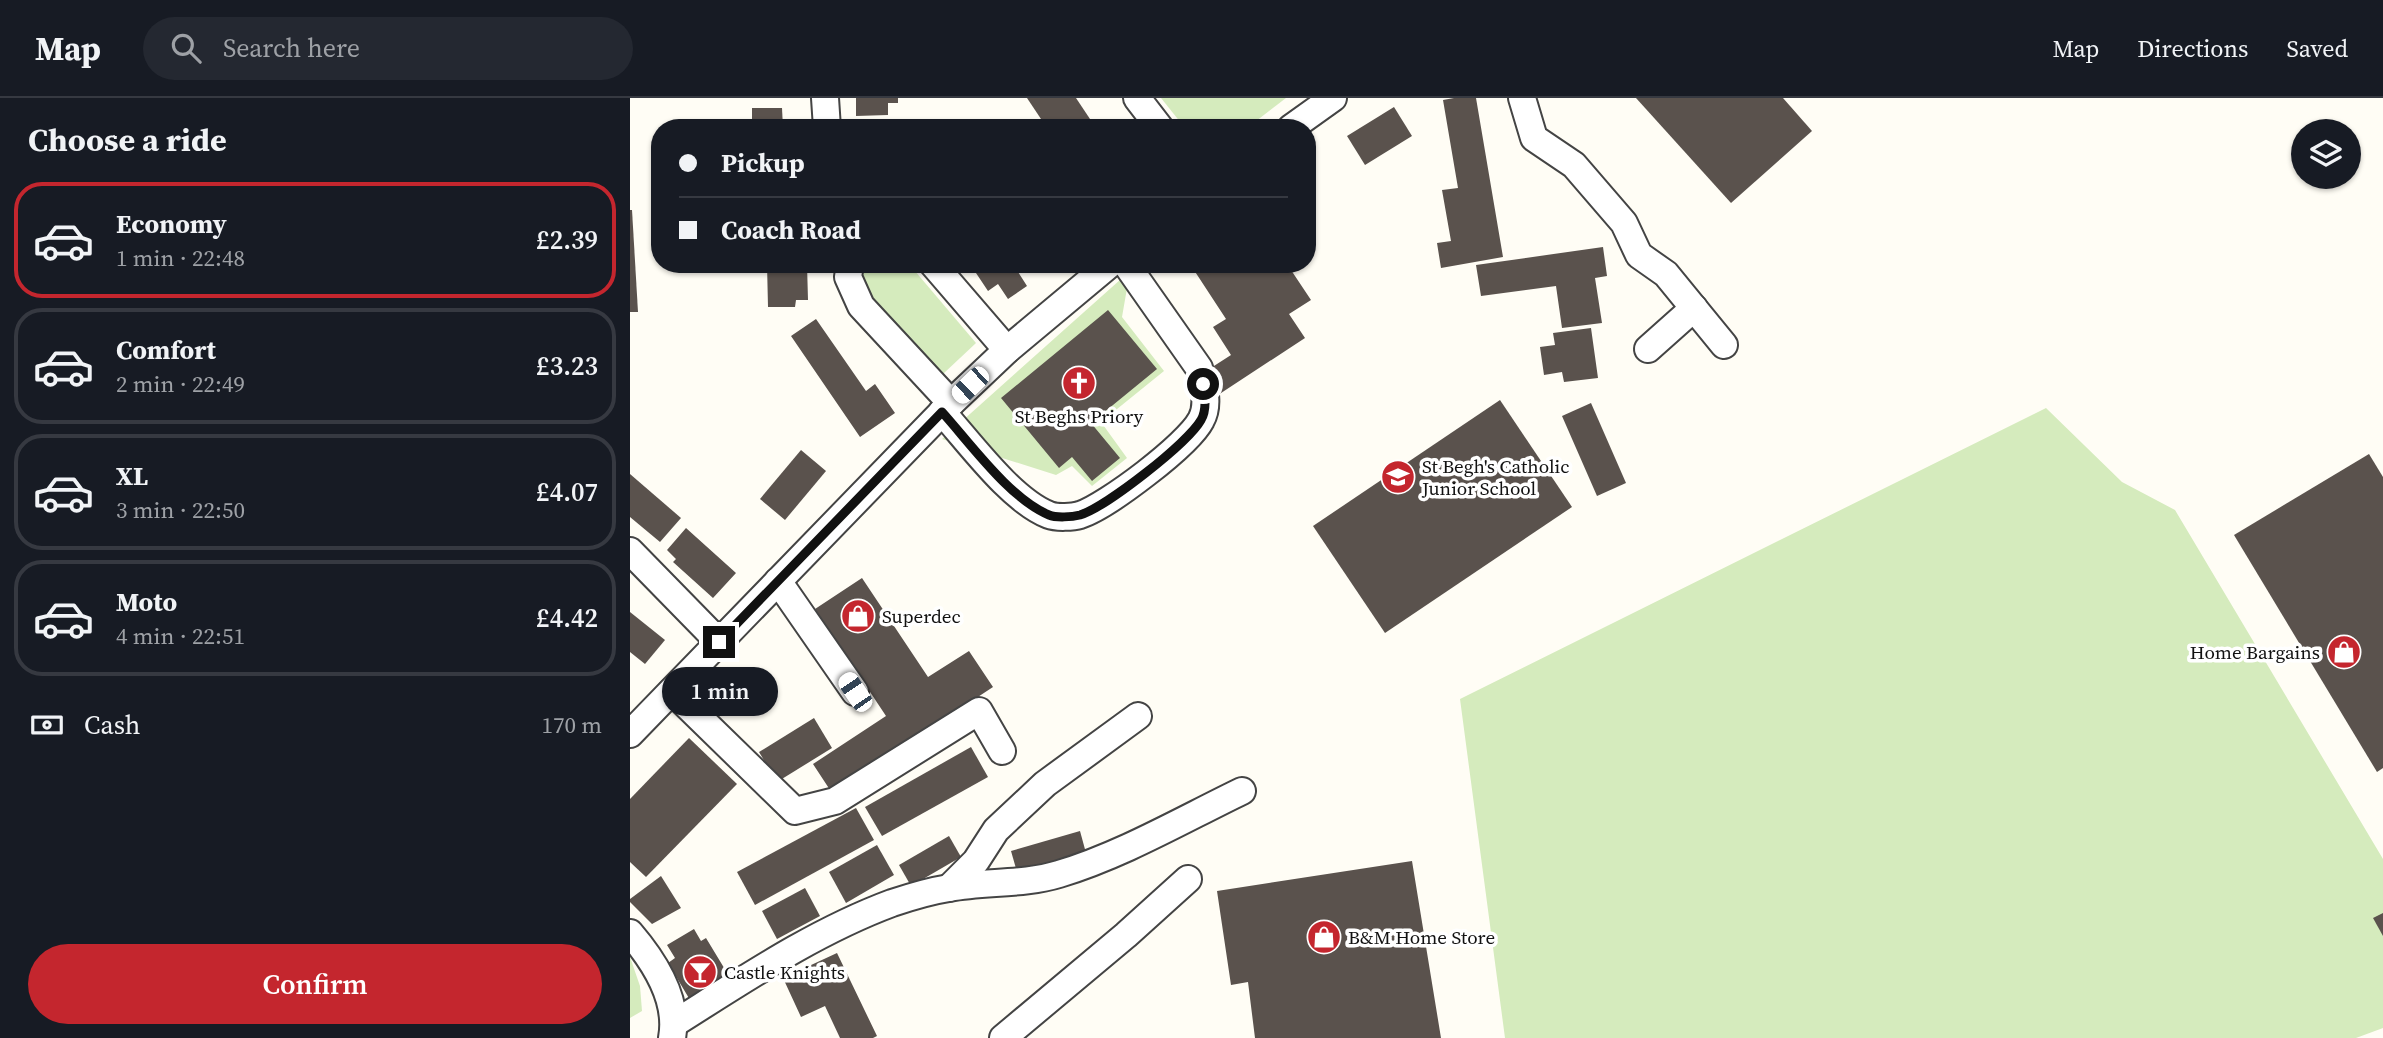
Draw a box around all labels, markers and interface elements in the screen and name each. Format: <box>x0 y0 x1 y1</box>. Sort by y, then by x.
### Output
search box <box>143 17 633 80</box>
text: Map <box>35 26 101 71</box>
icon: search <box>167 29 205 67</box>
text: Search here <box>223 30 360 66</box>
text: Map <box>2052 32 2099 65</box>
text: Directions <box>2137 32 2248 65</box>
text: Saved <box>2286 32 2348 65</box>
text: Choose a ride <box>28 118 227 162</box>
map controls <box>2291 119 2361 189</box>
button: layers <box>2291 119 2361 189</box>
text: Pickup <box>721 145 805 181</box>
text: Economy <box>116 206 227 242</box>
icon: car <box>32 209 95 272</box>
text: Coach Road <box>721 212 861 248</box>
text: £2.39 <box>536 222 598 258</box>
text: 1 min · 22:48 <box>116 242 245 274</box>
text: Comfort <box>116 332 216 368</box>
icon: car <box>32 335 95 398</box>
text: £3.23 <box>536 348 598 384</box>
car <box>948 363 993 407</box>
church icon: St Beghs Priory <box>1060 364 1098 402</box>
text: 2 min · 22:49 <box>116 368 245 400</box>
route start <box>1187 368 1219 400</box>
place label: St Beghs Priory <box>1015 403 1144 429</box>
place label: St Begh's Catholic Junior School <box>1421 453 1570 501</box>
text: XL <box>116 458 148 494</box>
school or university icon: St Begh's Catholic Junior School <box>1379 458 1417 496</box>
icon: car <box>32 461 95 524</box>
text: £4.07 <box>536 474 598 510</box>
text: 3 min · 22:50 <box>116 494 245 526</box>
text: Moto <box>116 584 177 620</box>
icon: car <box>32 587 95 650</box>
shop icon: Superdec <box>839 597 877 635</box>
text: £4.42 <box>536 600 598 636</box>
place label: Superdec <box>882 603 961 629</box>
text: 4 min · 22:51 <box>116 620 245 652</box>
route end <box>703 626 735 658</box>
shop icon: Home Bargains <box>2325 633 2363 671</box>
place label: Home Bargains <box>2190 639 2320 665</box>
callout: 1 min <box>661 666 777 716</box>
car <box>835 669 876 715</box>
text: 1 min <box>690 675 750 707</box>
icon: cash <box>28 706 66 744</box>
text: Cash <box>84 707 140 743</box>
text: 170 m <box>541 709 602 741</box>
shop icon: B&M Home Store <box>1305 918 1343 956</box>
place label: B&M Home Store <box>1348 924 1495 950</box>
button: Confirm <box>28 944 602 1024</box>
bar icon: Castle Knights <box>681 953 719 991</box>
place label: Castle Knights <box>724 959 845 985</box>

